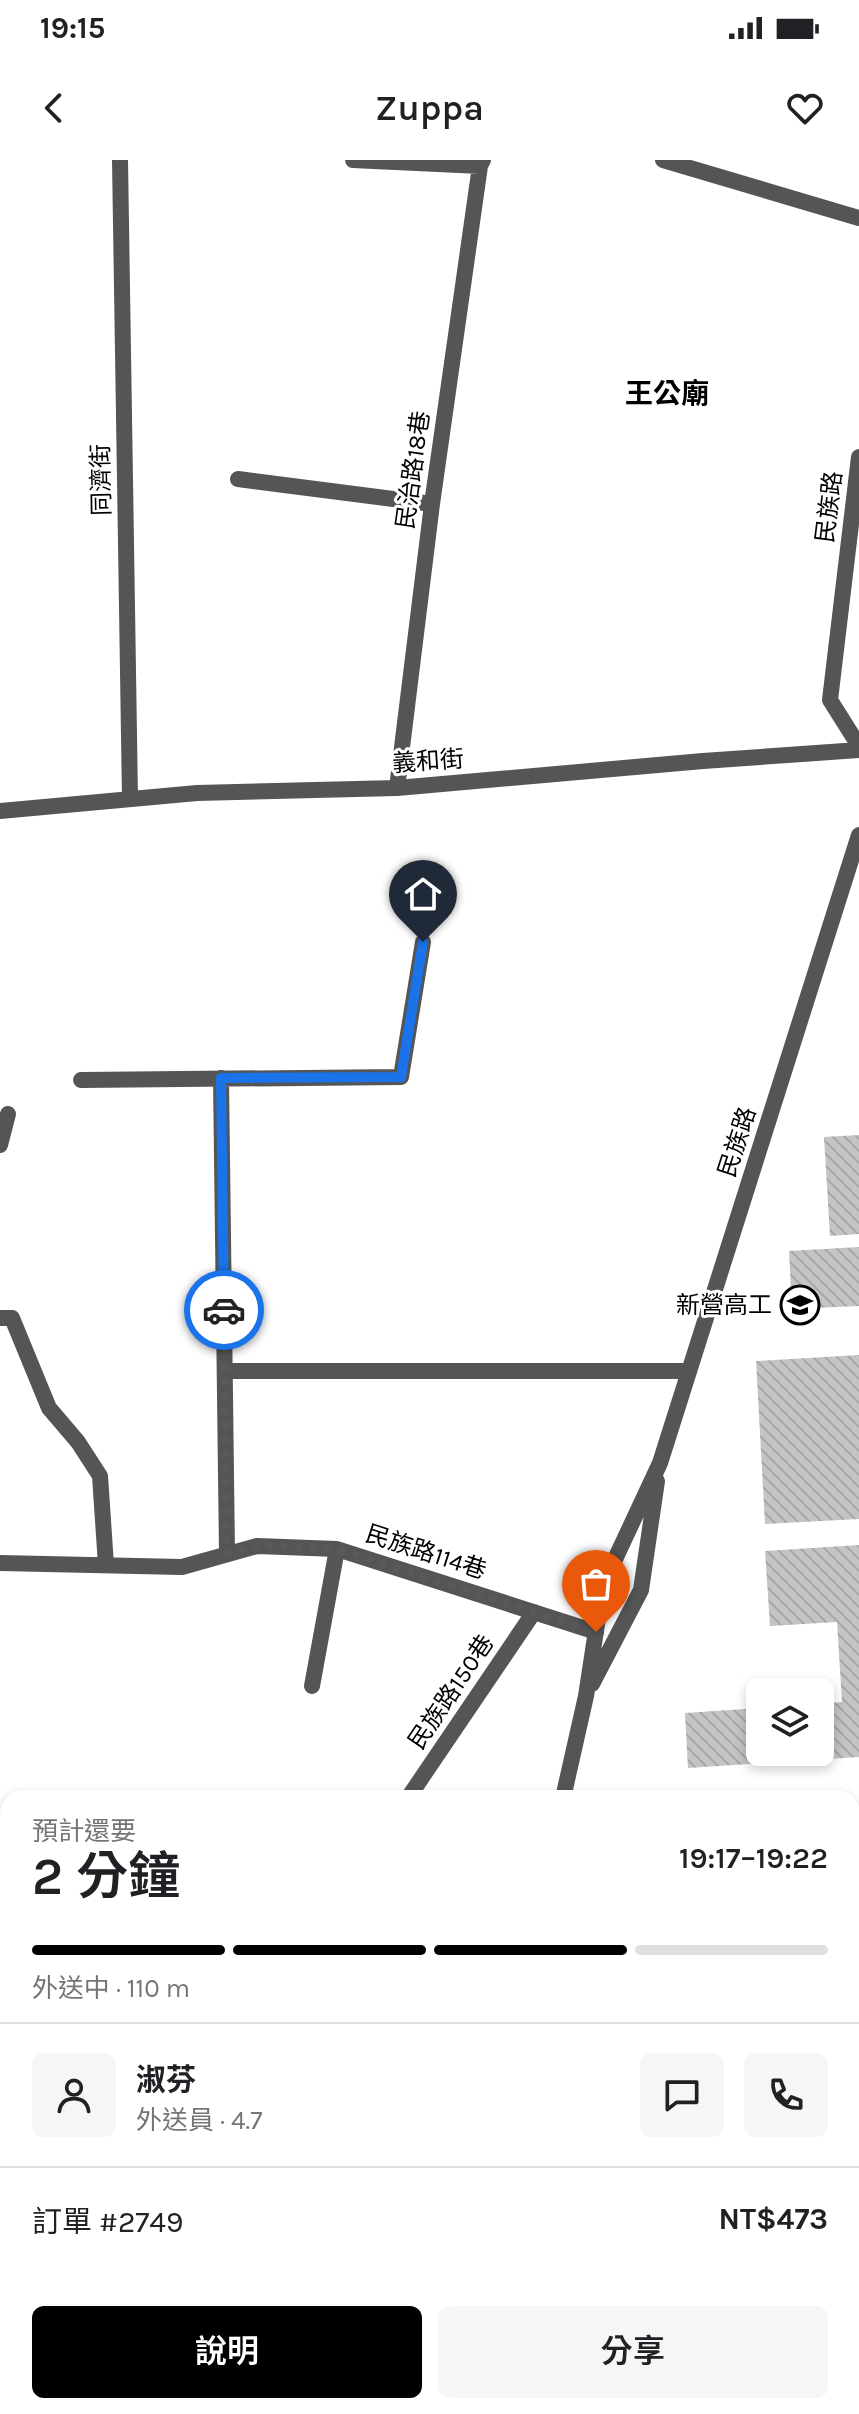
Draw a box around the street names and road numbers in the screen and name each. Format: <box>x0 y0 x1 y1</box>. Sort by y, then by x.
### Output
street label: 民治路18巷 <box>391 409 435 531</box>
street label: 同濟街 <box>86 444 116 516</box>
street label: 民族路 <box>811 470 847 544</box>
street label: 義和街 <box>391 745 465 777</box>
street label: 民族路 <box>713 1103 761 1181</box>
street label: 民族路114巷 <box>362 1519 490 1585</box>
street label: 民族路150巷 <box>403 1630 499 1754</box>

